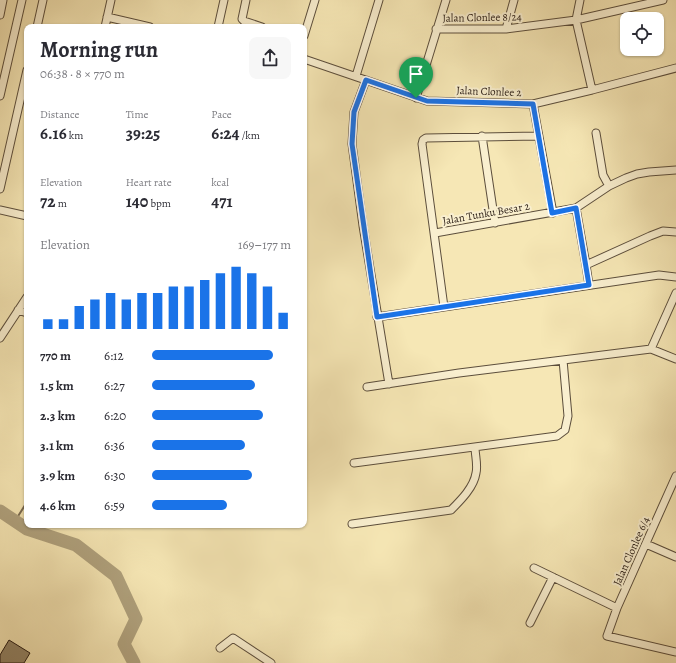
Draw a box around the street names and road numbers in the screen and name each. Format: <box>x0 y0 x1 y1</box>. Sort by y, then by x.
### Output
street label: Jalan Clonlee 8/24 <box>442 9 522 26</box>
street label: Jalan Clonlee 2 <box>456 83 522 100</box>
street label: Jalan Tunku Besar 2 <box>441 198 531 229</box>
street label: Jalan Clonlee 6/4 <box>610 514 653 588</box>

